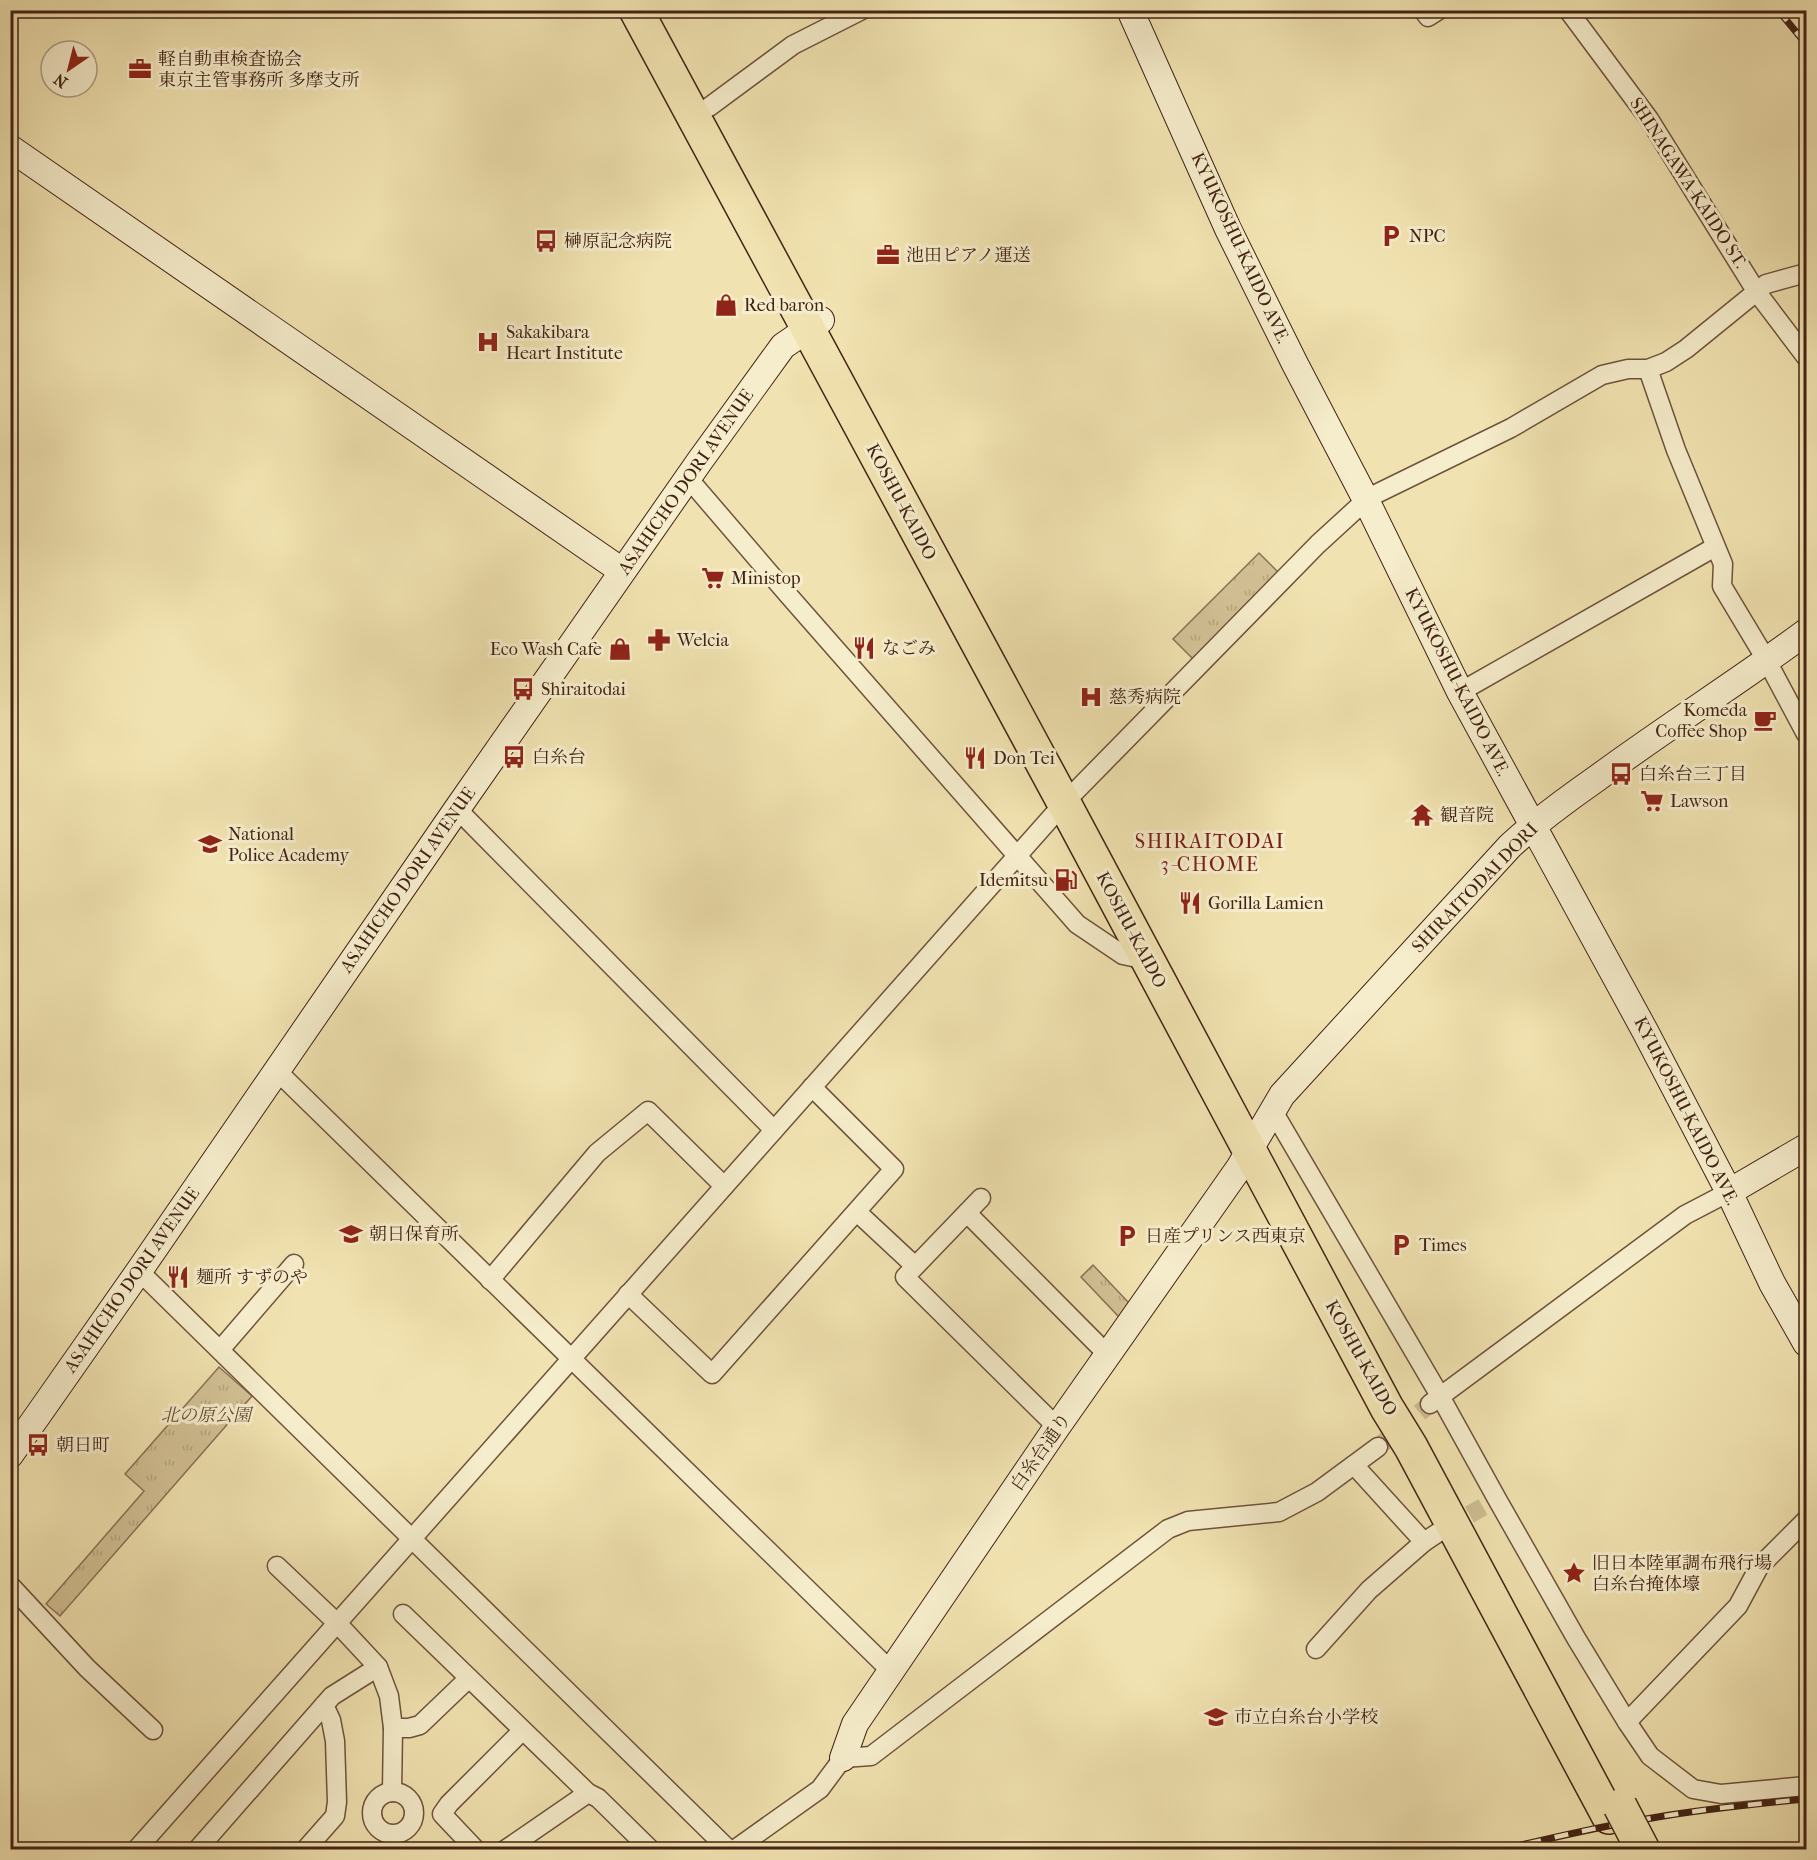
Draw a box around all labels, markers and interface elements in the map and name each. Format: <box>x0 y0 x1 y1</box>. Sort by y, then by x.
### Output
north arrow <box>39 39 99 99</box>
place label: 軽自動車検査協会 東京主管事務所 多摩支所 <box>158 49 360 91</box>
office icon: 軽自動車検査協会 東京主管事務所 多摩支所 <box>127 56 153 82</box>
text: N <box>50 69 71 92</box>
street label: SHINAGAWA-KAIDO ST. <box>1625 94 1751 272</box>
street label: KYUKOSHU-KAIDO AVE. <box>1186 149 1294 347</box>
parking icon: NPC <box>1378 223 1404 249</box>
place label: NPC <box>1409 226 1446 247</box>
bus stop icon: 榊原記念病院 <box>533 228 559 254</box>
place label: 榊原記念病院 <box>564 231 672 252</box>
office icon: 池田ピアノ運送 <box>875 242 901 268</box>
place label: 池田ピアノ運送 <box>906 245 1031 266</box>
shop icon: Red baron <box>713 292 739 318</box>
place label: Red baron <box>744 295 825 316</box>
place label: Sakakibara Heart Institute <box>506 322 623 364</box>
hospital icon: Sakakibara Heart Institute <box>475 329 501 355</box>
street label: ASAHICHO DORI AVENUE <box>613 385 758 580</box>
street label: KOSHU-KAIDO <box>862 440 940 564</box>
supermarket icon: Ministop <box>700 565 726 591</box>
place label: Ministop <box>731 568 801 589</box>
street label: KYUKOSHU-KAIDO AVE. <box>1400 584 1514 780</box>
pharmacy icon: Welcia <box>646 627 672 653</box>
place label: Welcia <box>676 630 729 651</box>
restaurant icon: なごみ <box>851 635 877 661</box>
shop icon: Eco Wash Cafe <box>607 636 633 662</box>
place label: なごみ <box>882 638 936 659</box>
place label: Eco Wash Cafe <box>490 639 602 660</box>
bus stop icon: Shiraitodai <box>510 676 536 702</box>
place label: Shiraitodai <box>541 679 627 700</box>
hospital icon: 慈秀病院 <box>1078 684 1104 710</box>
place label: 慈秀病院 <box>1109 687 1181 708</box>
place label: Komeda Coffee Shop <box>1655 700 1748 742</box>
cafe icon: Komeda Coffee Shop <box>1752 707 1778 733</box>
bus stop icon: 白糸台 <box>501 744 527 770</box>
restaurant icon: Don Tei <box>962 745 988 771</box>
place label: 白糸台 <box>532 747 586 768</box>
place label: Don Tei <box>993 748 1056 769</box>
bus stop icon: 白糸台三丁目 <box>1608 761 1634 787</box>
place label: 白糸台三丁目 <box>1639 764 1747 785</box>
street label: ASAHICHO DORI AVENUE <box>335 783 480 978</box>
supermarket icon: Lawson <box>1639 788 1665 814</box>
place label: Lawson <box>1670 791 1729 812</box>
temple icon: 観音院 <box>1409 802 1435 828</box>
place label: 観音院 <box>1440 805 1494 826</box>
street label: SHIRAITODAI DORI <box>1408 819 1542 957</box>
place label: National Police Academy <box>228 824 350 866</box>
district label: SHIRAITODAI 3-CHOME <box>1135 830 1285 876</box>
school or university icon: National Police Academy <box>197 831 223 857</box>
fuel station icon: Idemitsu <box>1053 867 1079 893</box>
street label: KOSHU-KAIDO <box>1092 868 1170 992</box>
place label: Idemitsu <box>979 870 1048 891</box>
restaurant icon: Gorilla Lamien <box>1177 890 1203 916</box>
place label: Gorilla Lamien <box>1208 893 1324 914</box>
street label: KYUKOSHU-KAIDO AVE. <box>1629 1013 1743 1209</box>
street label: ASAHICHO DORI AVENUE <box>59 1183 204 1378</box>
school or university icon: 朝日保育所 <box>338 1221 364 1247</box>
parking icon: 日産プリンス西東京 <box>1114 1223 1140 1249</box>
place label: 朝日保育所 <box>369 1224 459 1245</box>
place label: 日産プリンス西東京 <box>1145 1226 1306 1247</box>
parking icon: Times <box>1388 1232 1414 1258</box>
place label: Times <box>1419 1235 1467 1256</box>
restaurant icon: 麺所 すずのや <box>165 1264 191 1290</box>
place label: 麺所 すずのや <box>196 1267 308 1288</box>
street label: KOSHU-KAIDO <box>1321 1297 1401 1419</box>
park label: 北の原公園 <box>161 1405 254 1426</box>
street label: 白糸台通り <box>1007 1409 1075 1495</box>
bus stop icon: 朝日町 <box>25 1432 51 1458</box>
place label: 朝日町 <box>56 1435 110 1456</box>
place label: 旧日本陸軍調布飛行場 白糸台掩体壕 <box>1592 1553 1772 1595</box>
place icon: 旧日本陸軍調布飛行場 白糸台掩体壕 <box>1561 1560 1587 1586</box>
school or university icon: 市立白糸台小学校 <box>1203 1704 1229 1730</box>
place label: 市立白糸台小学校 <box>1234 1707 1378 1728</box>

